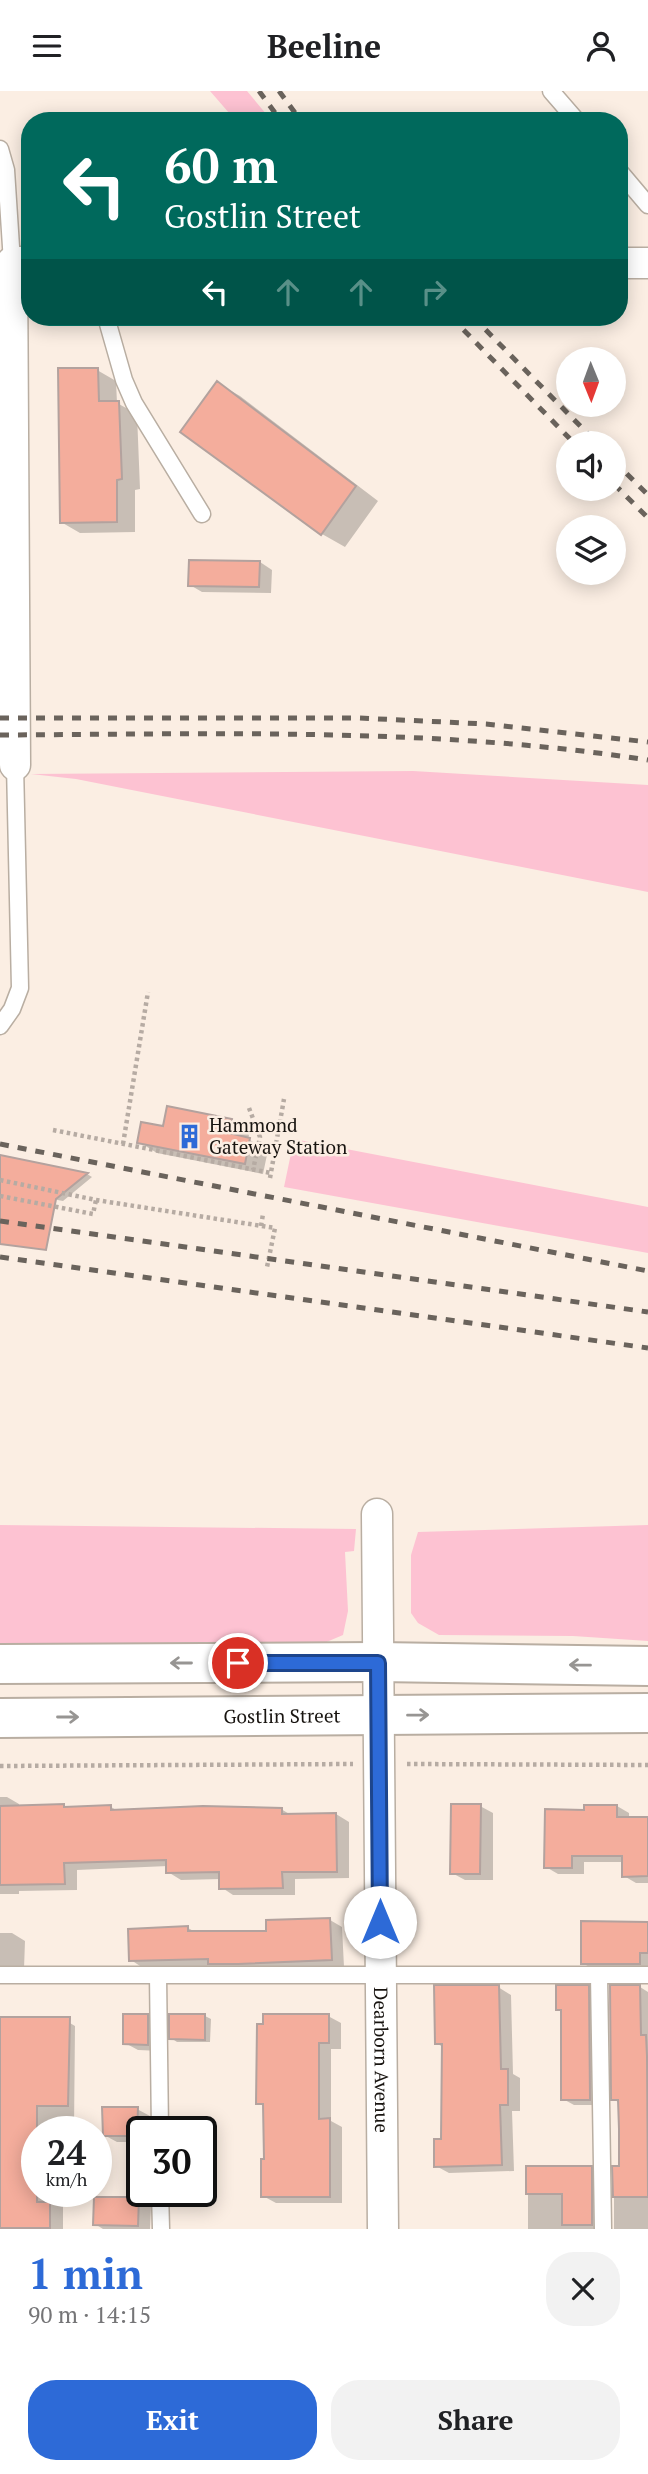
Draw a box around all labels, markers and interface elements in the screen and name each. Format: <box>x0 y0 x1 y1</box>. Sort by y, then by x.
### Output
text: Beeline <box>267 25 381 67</box>
icon: menu <box>28 27 66 65</box>
icon: person <box>582 27 620 65</box>
text: 60 m <box>164 132 278 197</box>
icon: left <box>49 140 140 231</box>
text: Gostlin Street <box>164 195 361 237</box>
icon: left <box>196 273 234 311</box>
icon: ahead <box>269 273 307 311</box>
icon: ahead <box>342 273 380 311</box>
icon: right <box>415 273 453 311</box>
north arrow <box>556 347 626 417</box>
map controls <box>556 347 626 585</box>
button: sound <box>556 431 626 501</box>
button: layers <box>556 515 626 585</box>
place label: Hammond Gateway Station <box>209 1112 347 1159</box>
building icon: Hammond Gateway Station <box>175 1122 203 1150</box>
pin <box>208 1633 268 1693</box>
icon: arrive <box>219 1644 257 1682</box>
one-way arrow <box>170 1656 193 1670</box>
one-way arrow <box>569 1658 592 1672</box>
street label: Gostlin Street <box>223 1702 341 1728</box>
one-way arrow <box>406 1709 429 1722</box>
one-way arrow <box>56 1711 79 1724</box>
position arrow <box>343 1885 417 1959</box>
street label: Dearborn Avenue <box>369 1987 395 2133</box>
speed limit sign: 30 <box>126 2116 217 2207</box>
text: 24 <box>47 2129 86 2175</box>
text: km/h <box>46 2167 87 2191</box>
text: 1 min <box>28 2245 143 2301</box>
button: close <box>546 2252 620 2326</box>
text: 90 m · 14:15 <box>28 2299 151 2330</box>
button: Exit <box>28 2380 317 2460</box>
button: Share <box>331 2380 620 2460</box>

